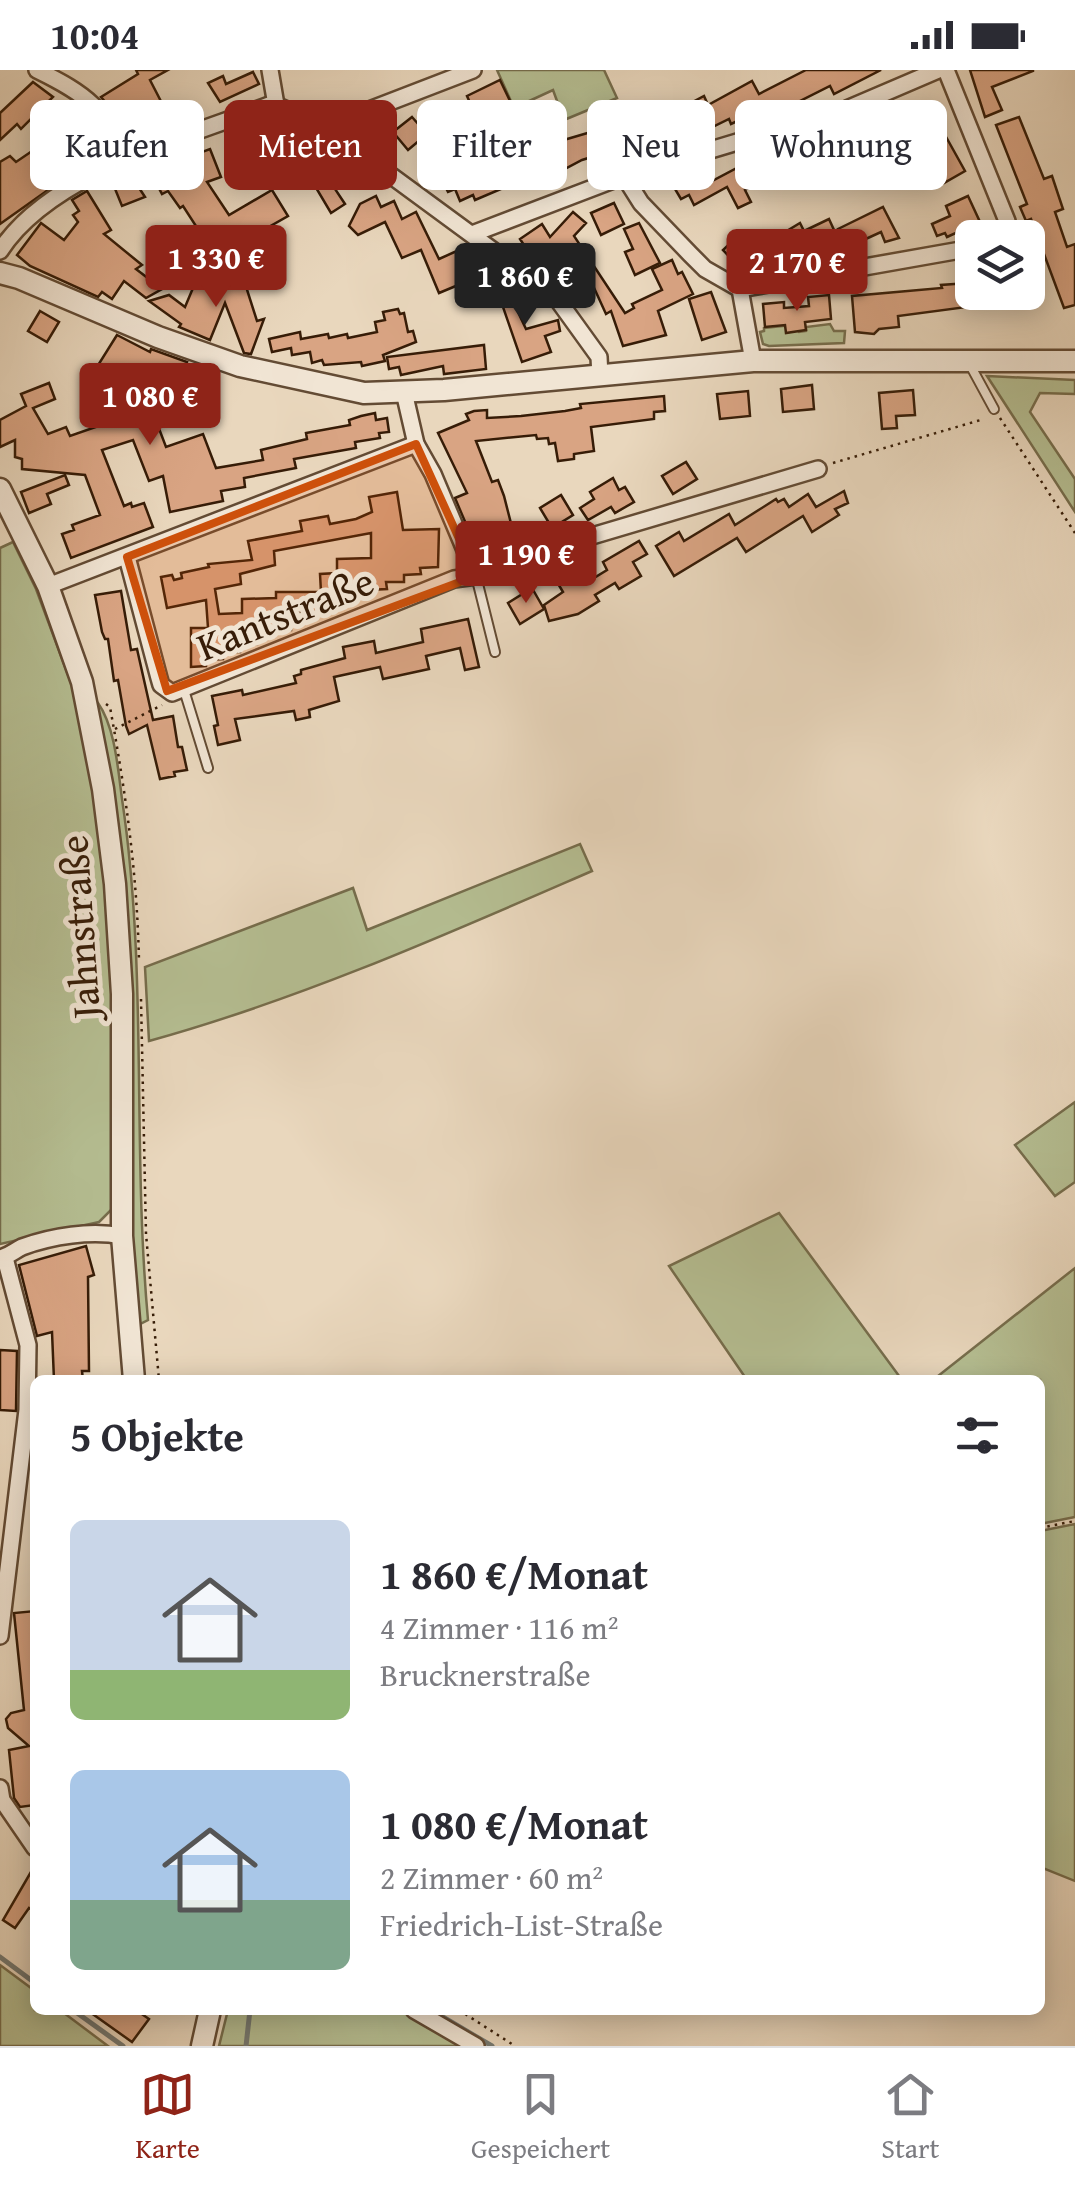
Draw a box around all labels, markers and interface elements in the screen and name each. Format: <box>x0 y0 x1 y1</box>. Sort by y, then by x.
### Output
text: 10:04 <box>50 7 140 63</box>
chip: Kaufen <box>30 100 204 190</box>
chip: Mieten <box>224 100 397 190</box>
chip: Filter <box>417 100 567 190</box>
chip: Neu <box>587 100 715 190</box>
chip: Wohnung <box>735 100 947 190</box>
map controls <box>955 220 1045 310</box>
button: layers <box>955 220 1045 310</box>
pin: 1 330 € <box>124 225 308 310</box>
pin: 2 170 € <box>705 229 889 314</box>
text: 1 330 € <box>168 234 264 281</box>
text: 2 170 € <box>749 238 845 285</box>
pin: 1 860 € <box>433 243 617 328</box>
text: 1 860 € <box>477 252 573 299</box>
pin: 1 080 € <box>58 363 242 448</box>
text: 1 080 € <box>102 372 198 419</box>
pin: 1 190 € <box>434 521 618 606</box>
text: 1 190 € <box>478 530 574 577</box>
street label: Kantstraße <box>188 551 382 675</box>
street label: Jahnstraße <box>43 833 115 1026</box>
text: 5 Objekte <box>70 1405 244 1466</box>
icon: filters <box>950 1408 1005 1463</box>
text: 1 860 €/Monat <box>380 1543 648 1604</box>
icon: home <box>150 1560 270 1680</box>
text: 4 Zimmer · 116 m² <box>380 1604 618 1651</box>
text: Brucknerstraße <box>380 1651 591 1698</box>
text: 1 080 €/Monat <box>380 1793 648 1854</box>
icon: home <box>150 1810 270 1930</box>
text: 2 Zimmer · 60 m² <box>380 1854 603 1901</box>
text: Friedrich-List-Straße <box>380 1901 663 1948</box>
tab: Karte <box>136 2067 200 2168</box>
tab: Gespeichert <box>471 2067 610 2168</box>
tab: Start <box>881 2067 939 2168</box>

